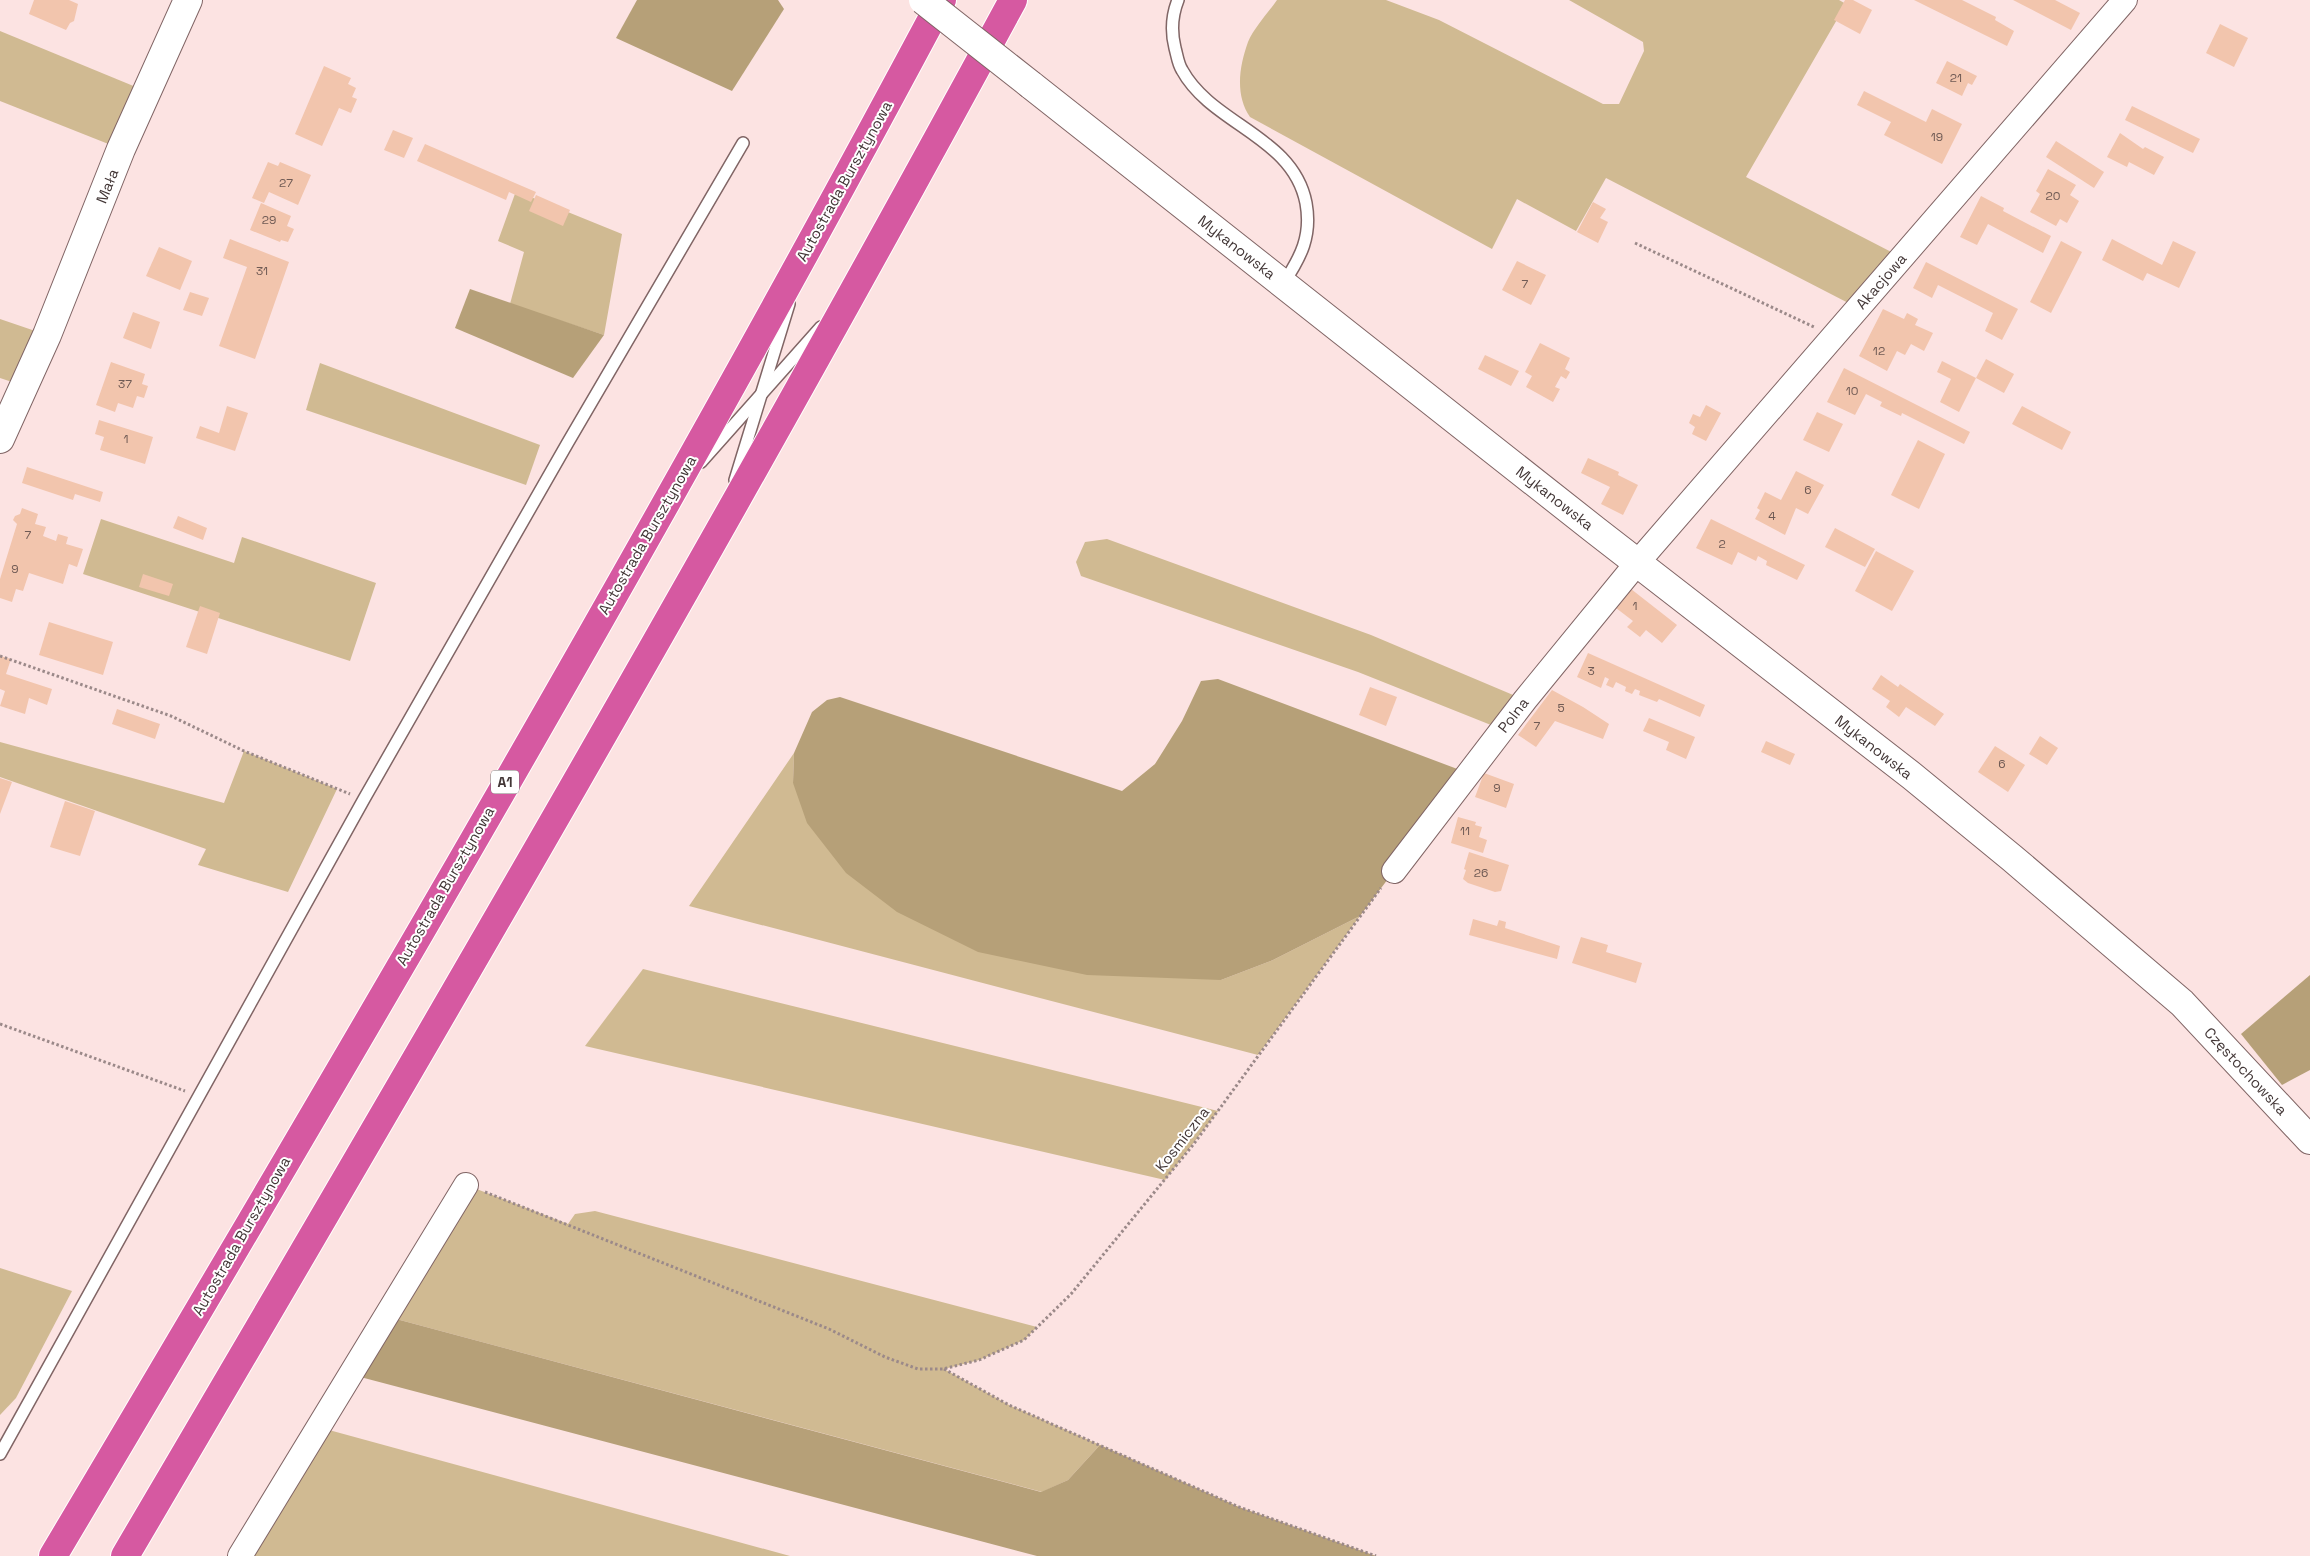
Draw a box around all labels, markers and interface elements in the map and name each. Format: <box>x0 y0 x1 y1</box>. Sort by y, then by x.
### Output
house number: 21 <box>1950 70 1962 86</box>
street label: Autostrada Bursztynowa <box>792 97 896 264</box>
house number: 19 <box>1931 129 1943 145</box>
street label: Mała <box>92 166 123 206</box>
house number: 27 <box>279 175 293 191</box>
house number: 20 <box>2046 188 2060 204</box>
street label: Mykanowska <box>1194 211 1280 283</box>
house number: 29 <box>262 212 276 228</box>
street label: Akacjowa <box>1851 249 1911 313</box>
house number: 31 <box>256 263 268 279</box>
house number: 7 <box>1522 276 1529 292</box>
house number: 12 <box>1873 343 1885 359</box>
house number: 37 <box>118 376 132 392</box>
house number: 10 <box>1846 383 1858 399</box>
house number: 1 <box>123 431 129 447</box>
street label: Autostrada Bursztynowa <box>594 452 701 618</box>
street label: Mykanowska <box>1512 462 1598 534</box>
house number: 6 <box>1804 482 1812 498</box>
house number: 4 <box>1768 508 1776 524</box>
house number: 7 <box>25 527 32 543</box>
house number: 2 <box>1718 536 1726 552</box>
house number: 9 <box>11 561 19 577</box>
house number: 1 <box>1632 598 1638 614</box>
house number: 3 <box>1587 663 1595 679</box>
street label: Polna <box>1493 693 1533 736</box>
house number: 5 <box>1557 700 1565 716</box>
street label: Mykanowska <box>1831 711 1917 783</box>
house number: 7 <box>1534 718 1541 734</box>
house number: 6 <box>1998 756 2006 772</box>
road number: A1 <box>491 770 519 794</box>
house number: 9 <box>1493 780 1501 796</box>
street label: Autostrada Bursztynowa <box>392 803 499 969</box>
house number: 11 <box>1460 823 1470 839</box>
house number: 26 <box>1474 865 1488 881</box>
street label: Częstochowska <box>2200 1023 2292 1119</box>
street label: Kosmiczna <box>1151 1103 1213 1175</box>
street label: Autostrada Bursztynowa <box>188 1153 295 1319</box>

